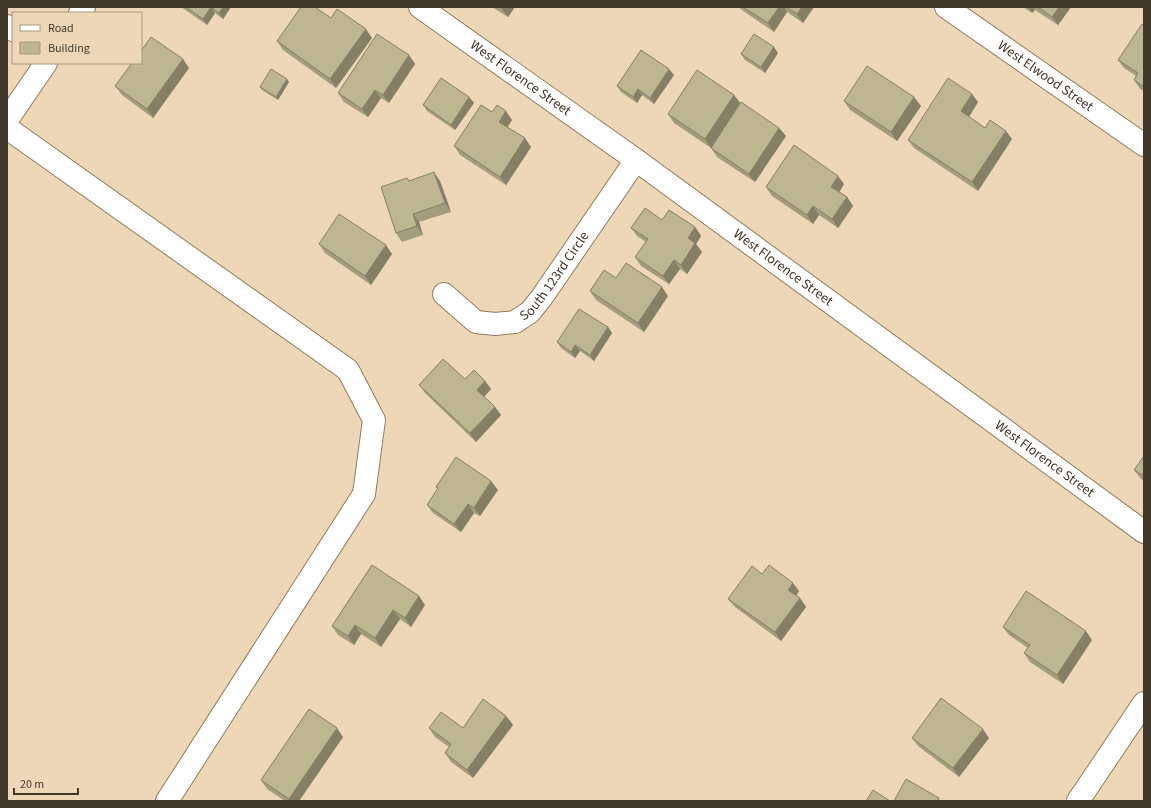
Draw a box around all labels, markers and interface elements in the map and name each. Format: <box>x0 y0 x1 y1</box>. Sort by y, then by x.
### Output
legend <box>12 12 142 64</box>
text: Road <box>48 20 74 37</box>
street label: West Florence Street <box>466 35 575 121</box>
street label: West Elwood Street <box>993 36 1098 117</box>
text: Building <box>48 40 90 57</box>
street label: West Florence Street <box>729 224 837 311</box>
street label: South 123rd Circle <box>516 227 594 326</box>
street label: West Florence Street <box>990 416 1099 503</box>
scale bar <box>14 770 78 796</box>
text: 20 m <box>20 776 44 793</box>

